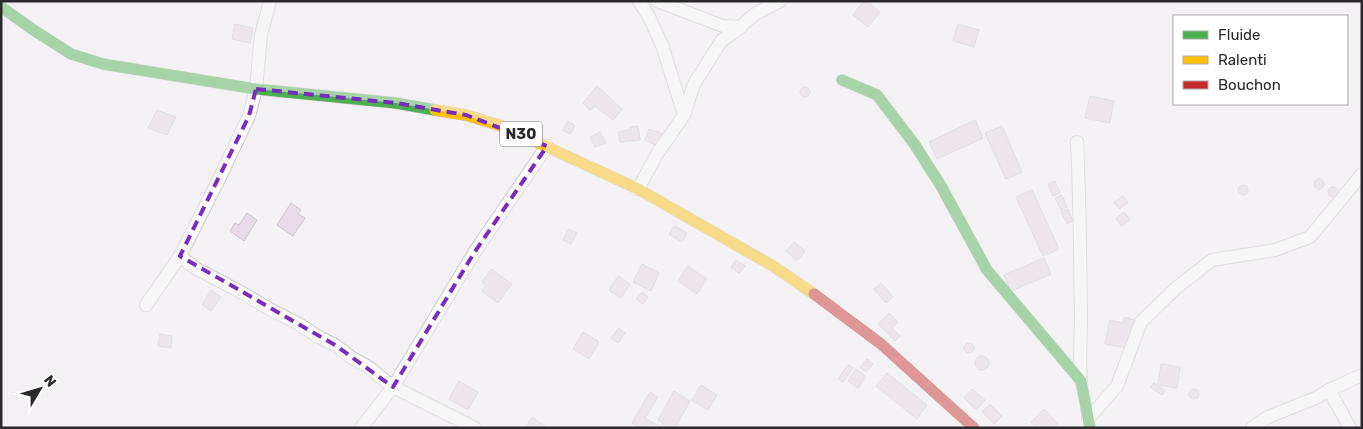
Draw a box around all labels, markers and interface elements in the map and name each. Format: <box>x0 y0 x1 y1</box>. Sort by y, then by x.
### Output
legend <box>1173 15 1348 105</box>
text: Fluide <box>1218 26 1260 44</box>
text: Ralenti <box>1218 51 1267 69</box>
text: Bouchon <box>1218 76 1281 94</box>
road number: N30 <box>500 122 542 146</box>
north arrow <box>15 364 65 414</box>
text: N <box>40 372 60 391</box>

